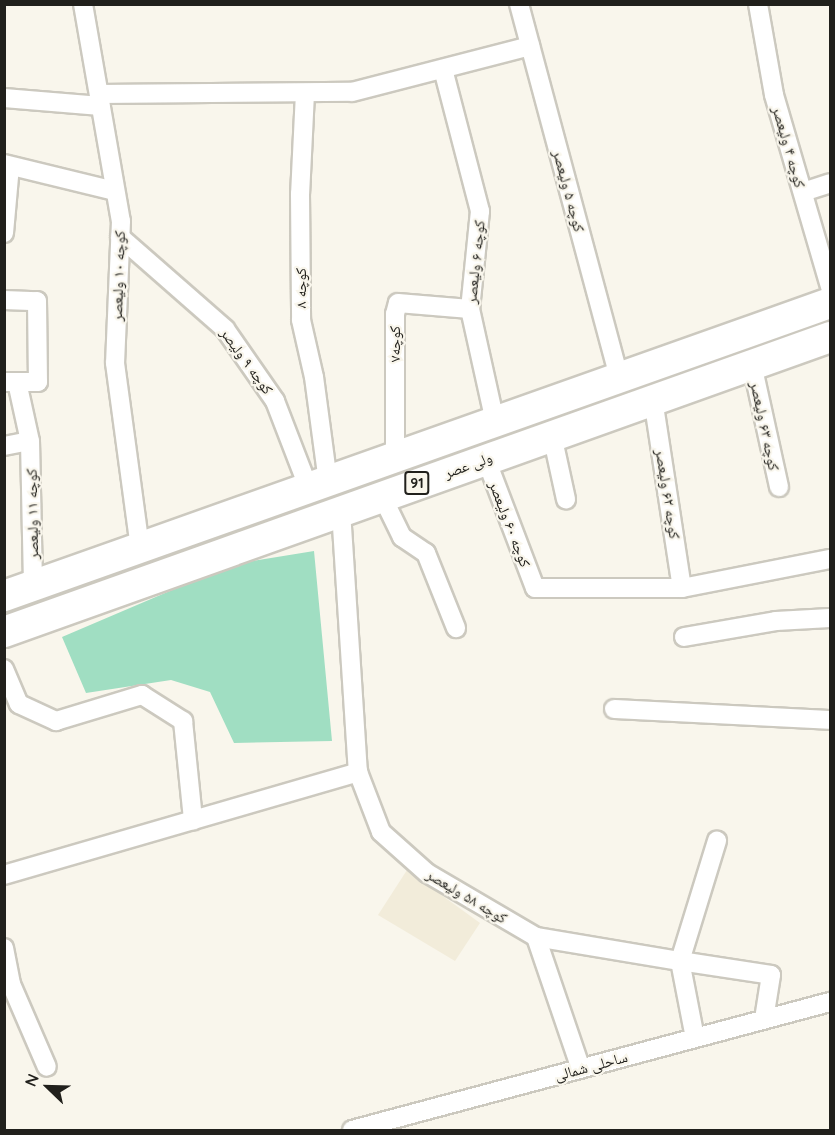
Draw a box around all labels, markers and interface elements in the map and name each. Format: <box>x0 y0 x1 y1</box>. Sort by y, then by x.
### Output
street label: کوچه ۴ ولیعصر <box>769 104 809 190</box>
street label: کوچه ۵ ولیعصر <box>549 148 589 234</box>
street label: کوچه ۶ ولیعصر <box>462 219 488 305</box>
street label: کوچه ۱۰ ولیعصر <box>107 230 129 322</box>
street label: کوچه ۸ <box>292 268 310 308</box>
street label: کوچه ۹ ولیصر <box>217 324 277 398</box>
street label: کوچه۷ <box>386 326 404 362</box>
street label: کوچه ۶۳ ولیعصر <box>747 380 783 472</box>
street label: ولی عصر <box>441 448 495 482</box>
street label: کوچه ۶۲ ولیعصر <box>652 448 684 540</box>
street label: کوچه ۱۱ ولیعصر <box>22 468 42 560</box>
road number: 91 <box>404 472 430 494</box>
street label: کوچه ۶۰ ولیعصر <box>485 478 535 570</box>
street label: کوچه ۵۸ ولیعصر <box>423 865 511 927</box>
street label: ساحلی شمالی <box>553 1048 629 1084</box>
north arrow <box>18 1057 78 1117</box>
text: N <box>20 1071 43 1089</box>

